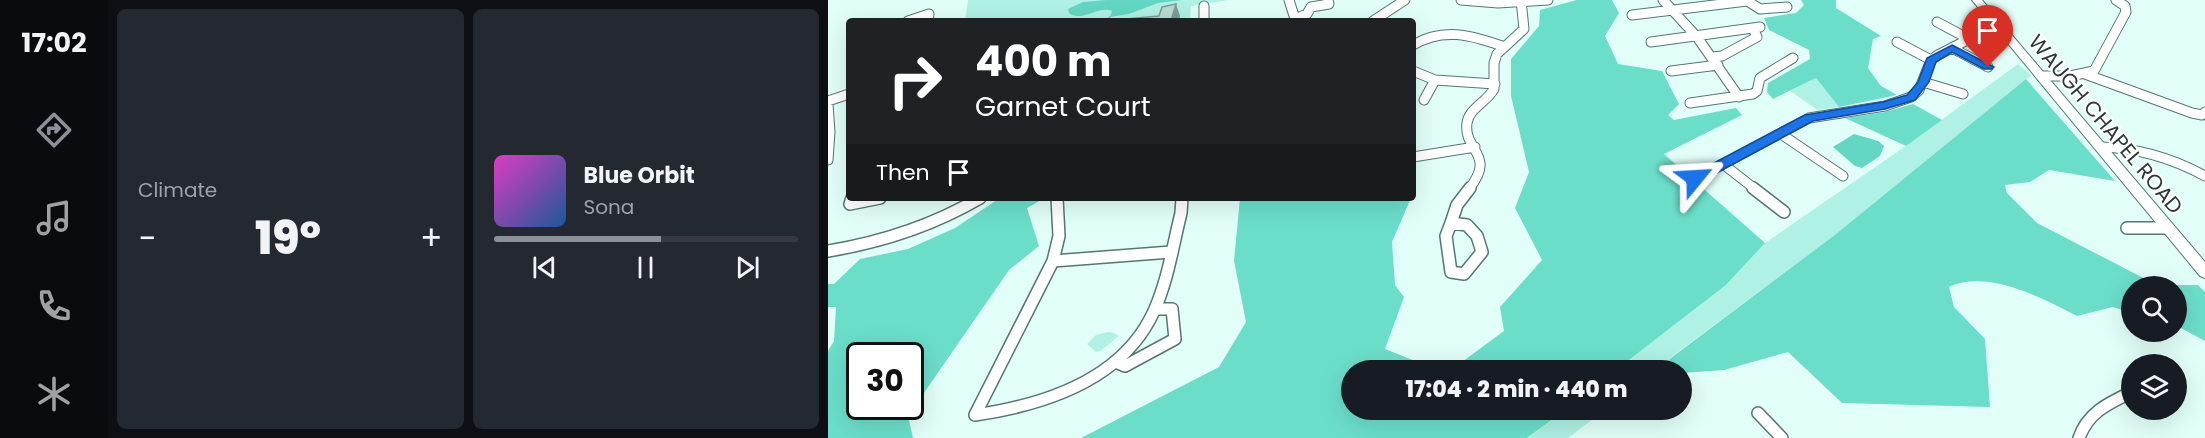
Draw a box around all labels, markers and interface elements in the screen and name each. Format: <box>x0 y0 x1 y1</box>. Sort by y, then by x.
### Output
pin <box>1962 5 2013 67</box>
icon: arrive <box>1971 14 2004 47</box>
text: 17:02 <box>21 24 87 61</box>
street label: WAUGH CHAPEL ROAD <box>2022 28 2190 220</box>
text: 400 m <box>975 32 1112 91</box>
icon: right <box>876 42 954 120</box>
text: Garnet Court <box>975 88 1151 125</box>
icon: directions <box>33 109 75 151</box>
position arrow <box>1663 146 1727 210</box>
icon: arrive <box>942 156 975 189</box>
text: Then <box>876 157 930 188</box>
text: Blue Orbit <box>584 160 695 191</box>
text: Climate <box>138 176 217 204</box>
text: Sona <box>584 193 634 221</box>
icon: music <box>33 197 75 239</box>
text: 19° <box>255 207 321 270</box>
text: − <box>138 215 156 262</box>
text: + <box>420 215 443 262</box>
icon: previous <box>528 251 561 284</box>
icon: pause <box>629 251 662 284</box>
icon: next <box>731 251 764 284</box>
map controls <box>2121 276 2187 420</box>
button: search <box>2121 276 2187 342</box>
icon: phone <box>33 285 75 327</box>
speed limit sign: 30 <box>846 342 924 420</box>
button: layers <box>2121 354 2187 420</box>
icon: climate <box>33 373 75 415</box>
text: 17:04 · 2 min · 440 m <box>1406 374 1627 405</box>

